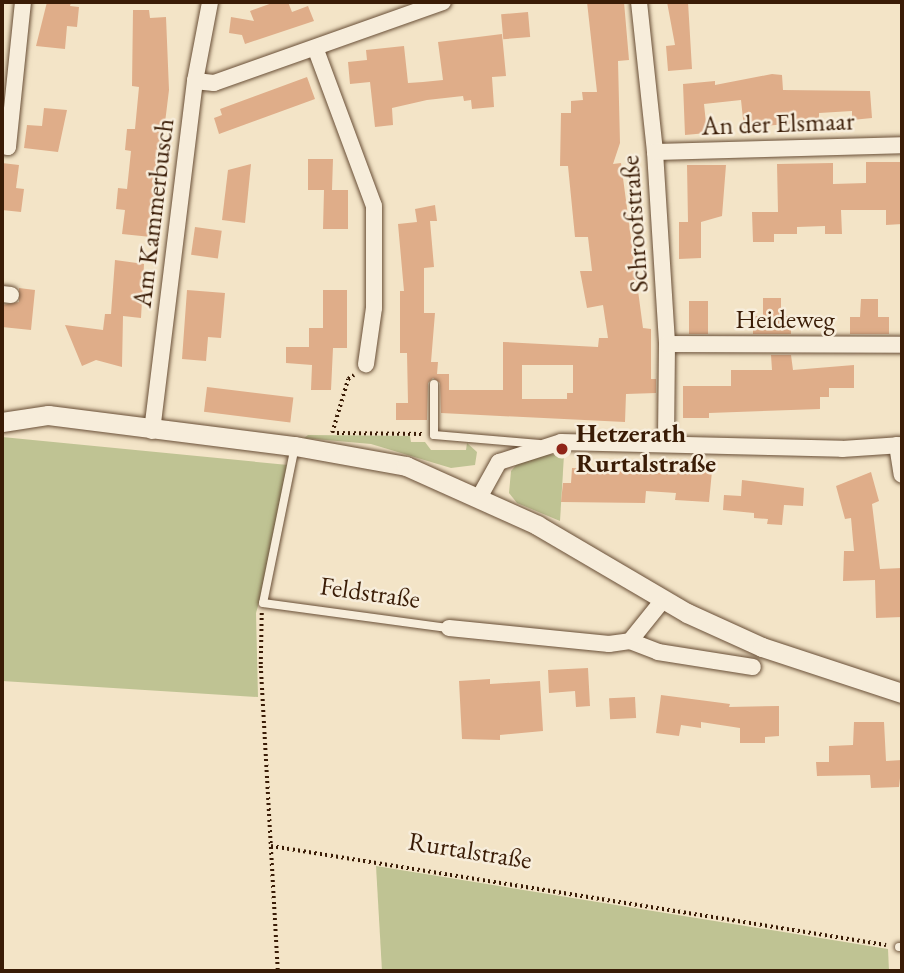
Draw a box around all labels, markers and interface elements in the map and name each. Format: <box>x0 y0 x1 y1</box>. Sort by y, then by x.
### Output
street label: An der Elsmaar <box>701 106 855 142</box>
street label: Am Kammerbusch <box>127 117 181 309</box>
street label: Schroofstraße <box>615 154 655 294</box>
street label: Heideweg <box>735 304 835 336</box>
place label: Hetzerath Rurtalstraße <box>576 418 716 480</box>
marker: Hetzerath Rurtalstraße <box>554 441 570 457</box>
street label: Feldstraße <box>318 571 422 615</box>
street label: Rurtalstraße <box>406 826 534 876</box>

